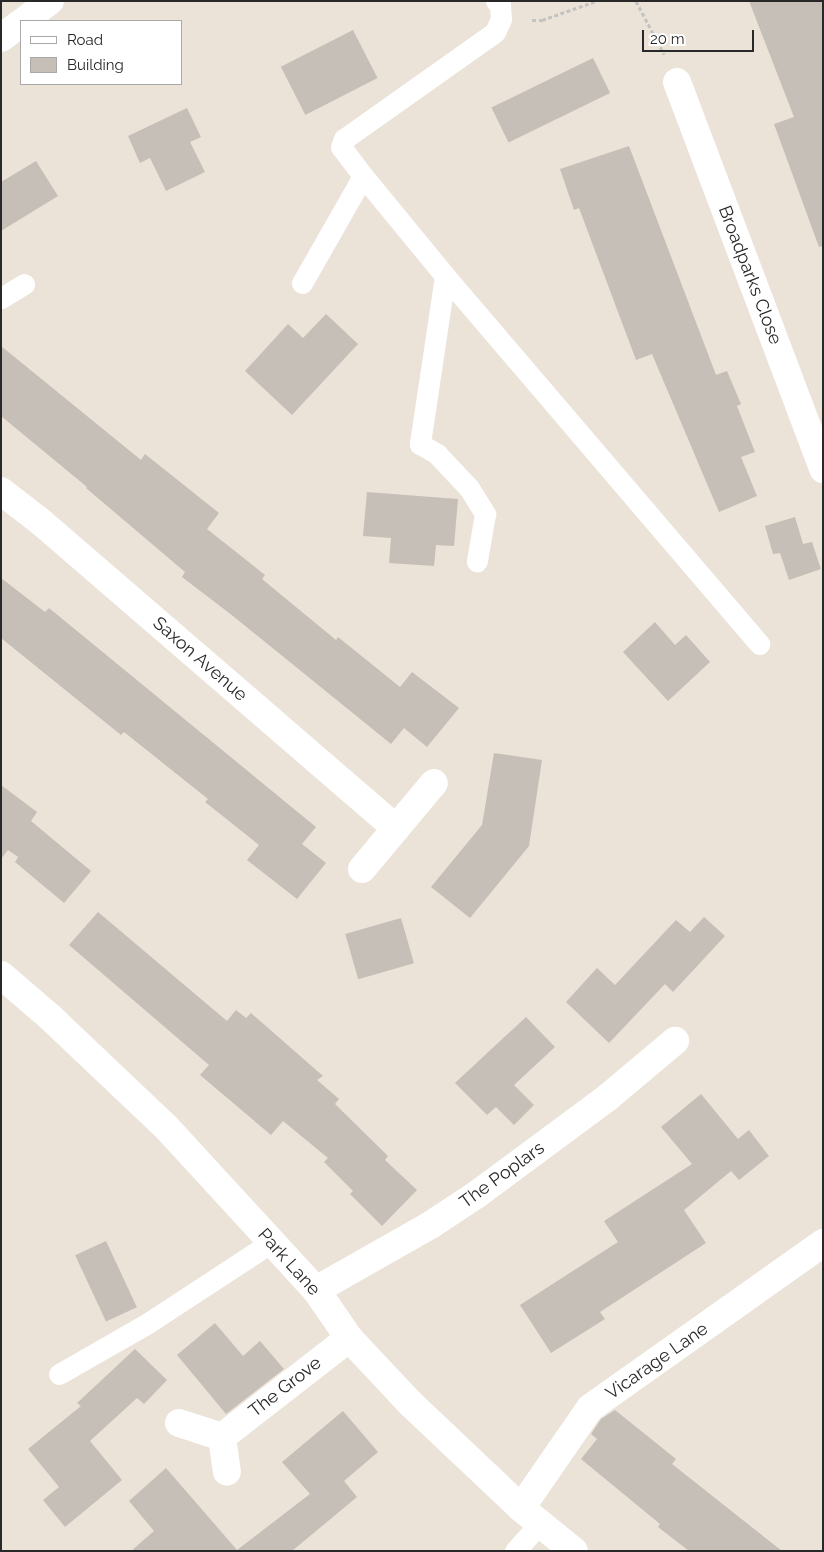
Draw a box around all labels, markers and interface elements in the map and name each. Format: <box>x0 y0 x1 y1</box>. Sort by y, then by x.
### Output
legend <box>20 20 182 85</box>
scale bar <box>644 20 756 52</box>
text: 20 m <box>650 30 685 48</box>
text: Road <box>67 31 103 49</box>
text: Building <box>67 56 124 74</box>
street label: Broadparks Close <box>714 203 786 347</box>
street label: Saxon Avenue <box>148 612 252 706</box>
street label: The Poplars <box>456 1137 548 1213</box>
street label: Park Lane <box>253 1224 325 1300</box>
street label: Vicarage Lane <box>602 1318 712 1404</box>
street label: The Grove <box>245 1352 325 1422</box>

